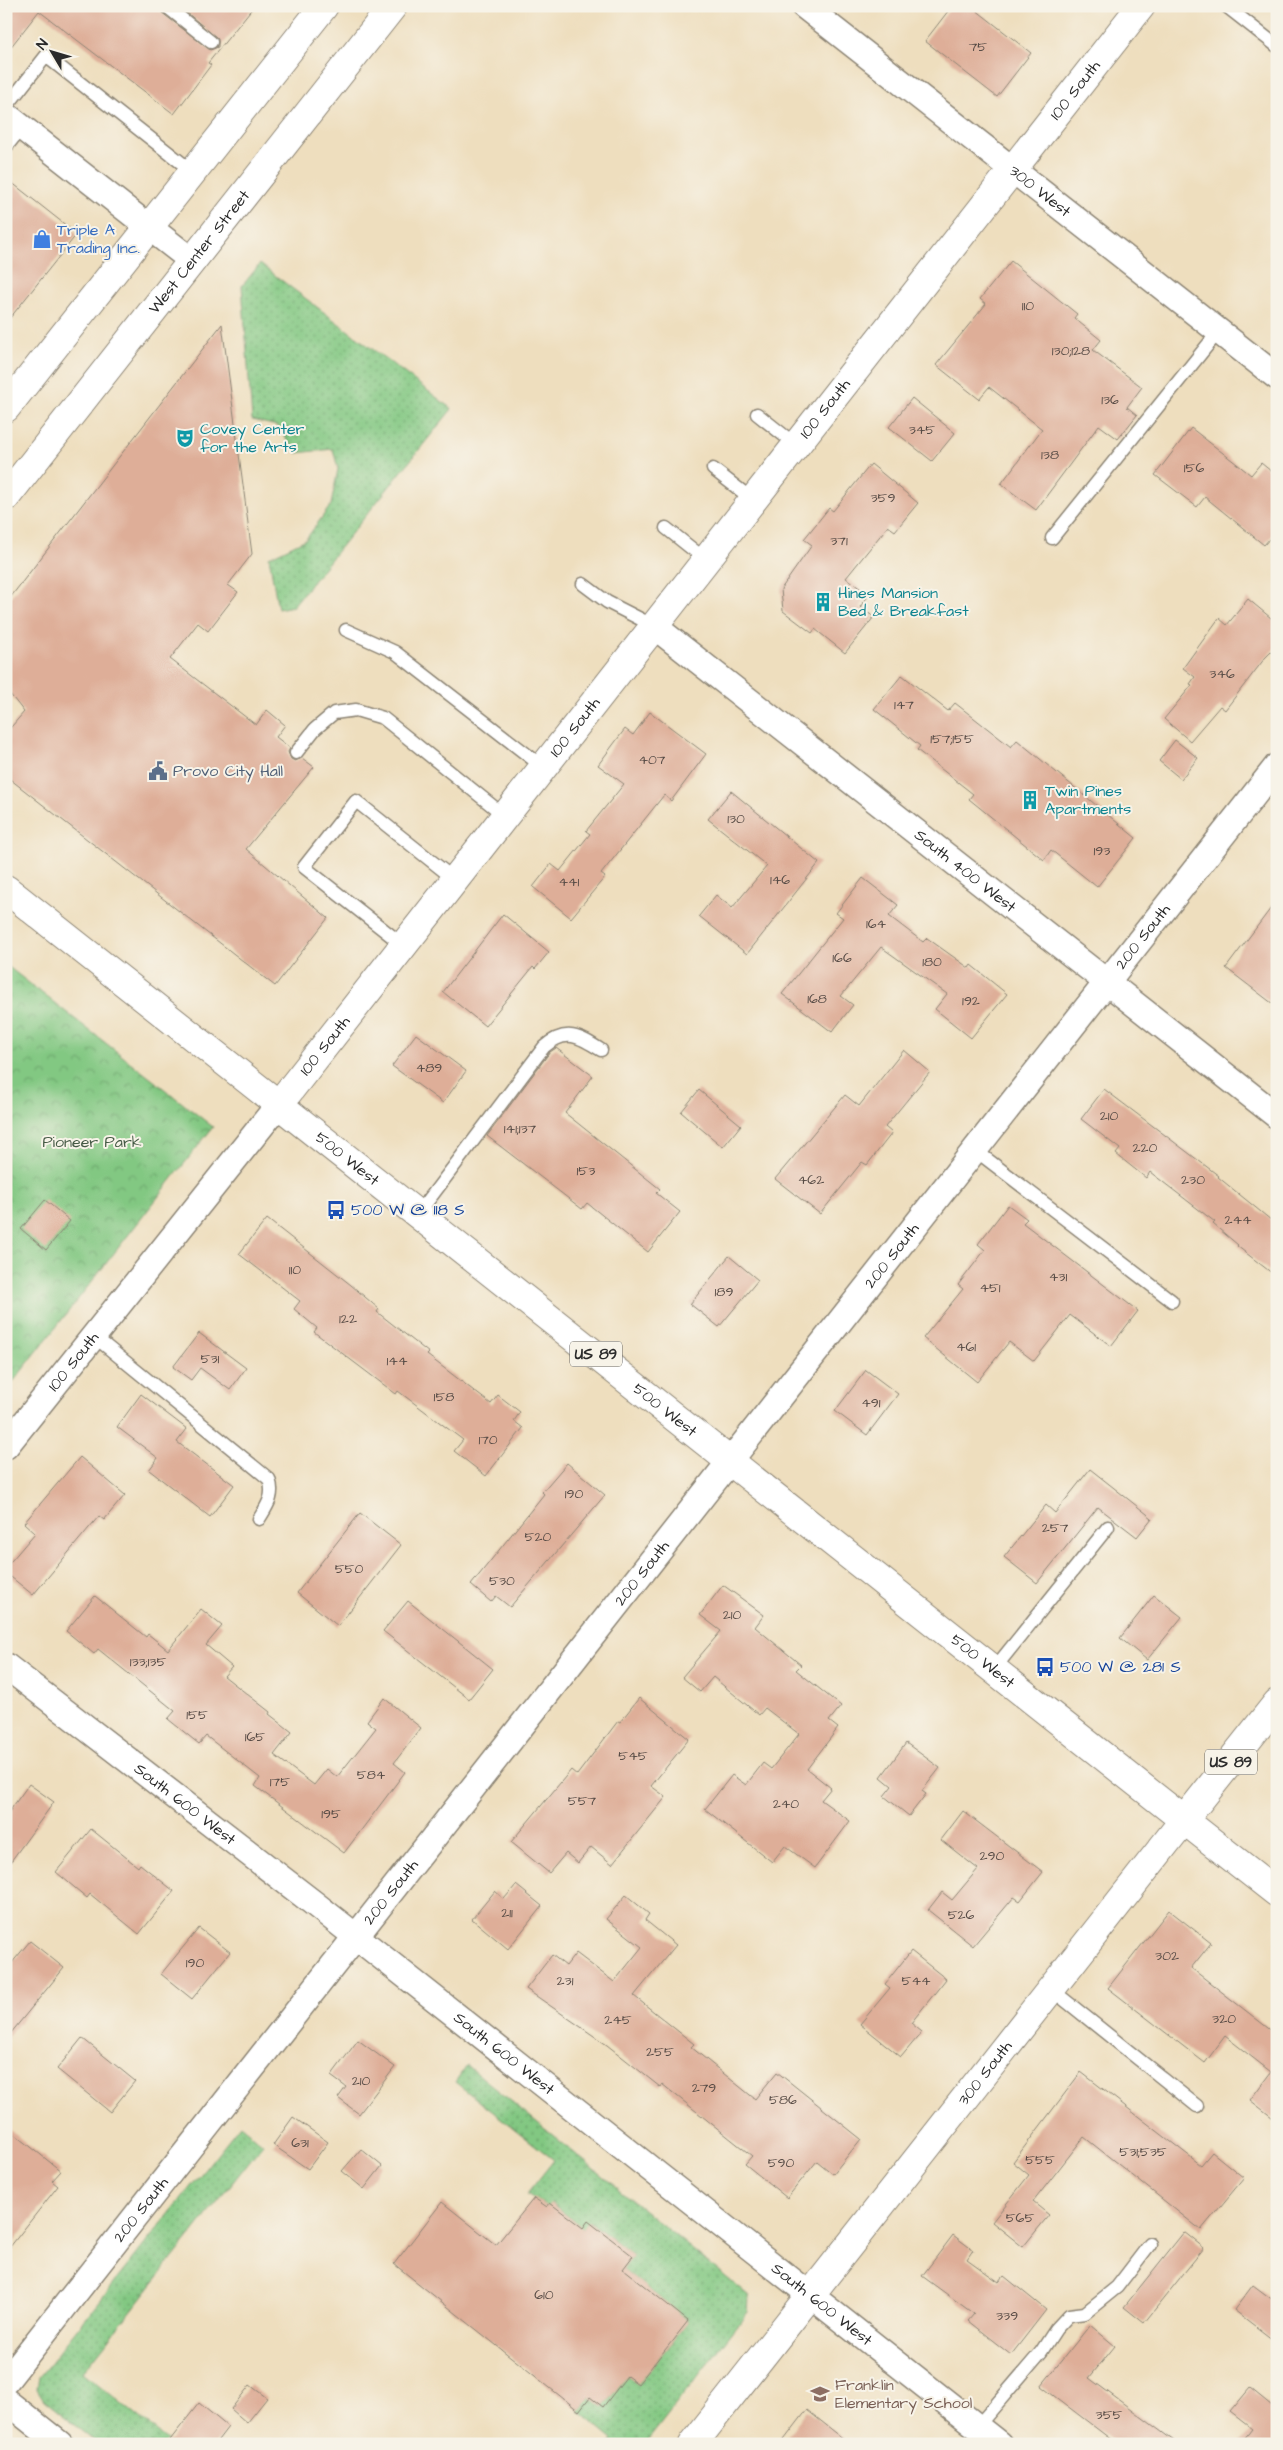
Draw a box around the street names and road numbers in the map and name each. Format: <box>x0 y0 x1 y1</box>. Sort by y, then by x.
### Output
street label: 100 South <box>1045 56 1105 125</box>
street label: 300 West <box>1005 160 1076 223</box>
street label: West Center Street <box>143 185 255 319</box>
street label: 100 South <box>794 374 855 443</box>
street label: 100 South <box>544 693 605 762</box>
street label: South 400 West <box>910 824 1021 918</box>
street label: 200 South <box>1110 899 1175 974</box>
street label: 100 South <box>294 1011 355 1080</box>
street label: 500 West <box>311 1126 384 1191</box>
street label: 200 South <box>859 1218 924 1293</box>
street label: 100 South <box>43 1327 104 1396</box>
road number: US 89 <box>570 1342 622 1366</box>
street label: 500 West <box>628 1378 702 1442</box>
street label: 200 South <box>609 1536 674 1610</box>
street label: 500 West <box>946 1629 1020 1694</box>
road number: US 89 <box>1205 1750 1257 1774</box>
street label: South 600 West <box>130 1758 241 1851</box>
street label: 200 South <box>358 1855 423 1929</box>
street label: South 600 West <box>449 2007 560 2100</box>
street label: 300 South <box>953 2036 1017 2110</box>
street label: 200 South <box>108 2172 173 2247</box>
street label: South 600 West <box>767 2258 878 2351</box>

